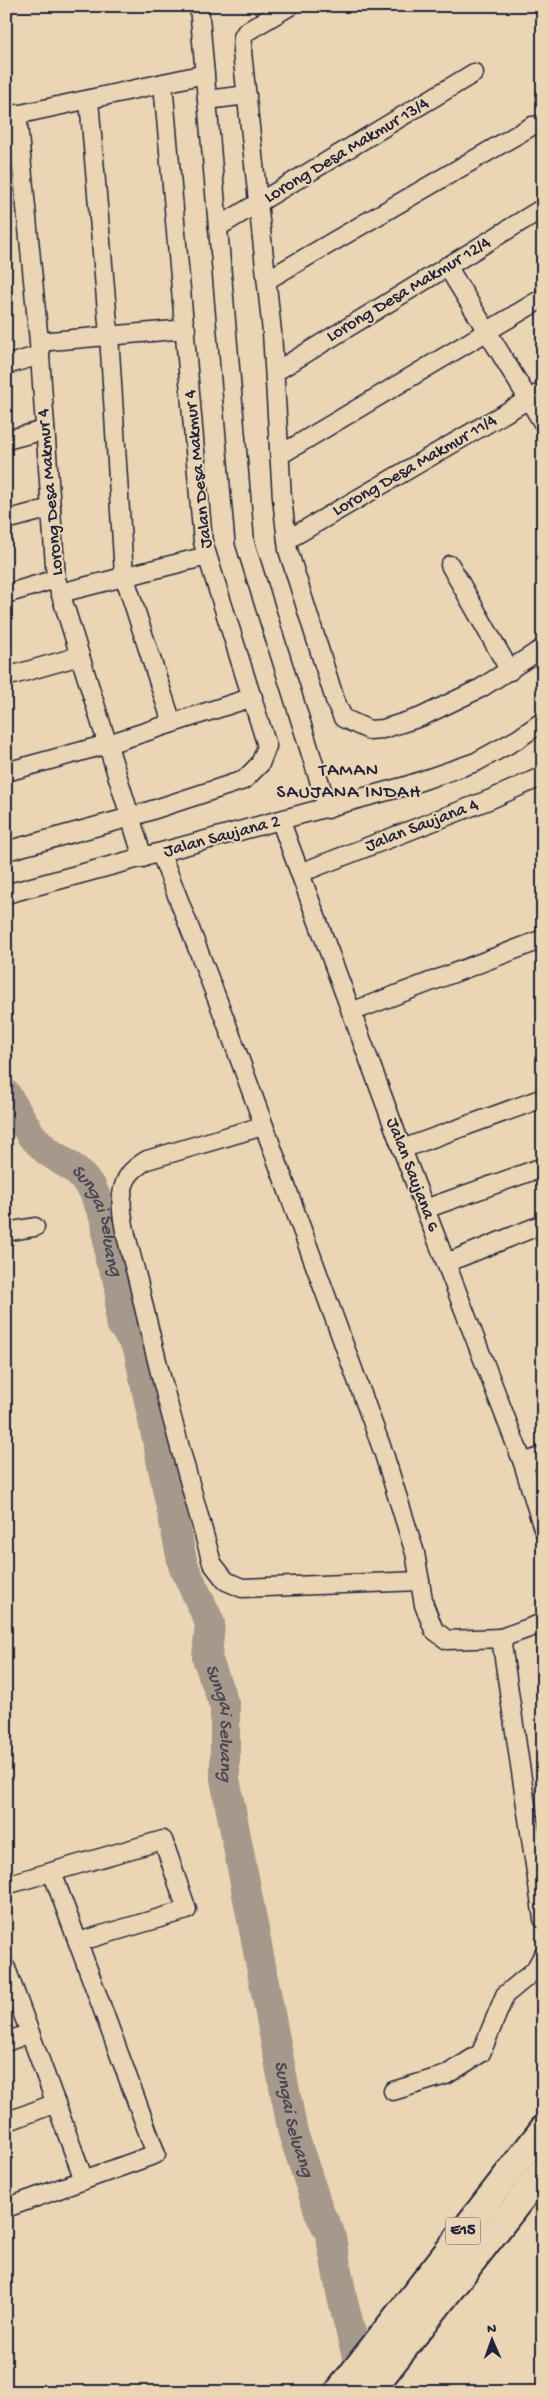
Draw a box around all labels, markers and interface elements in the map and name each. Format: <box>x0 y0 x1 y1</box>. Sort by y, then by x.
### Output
street label: Lorong Desa Makmur 13/4 <box>261 93 434 209</box>
street label: Lorong Desa Makmur 12/4 <box>323 232 495 347</box>
street label: Jalan Desa Makmur 4 <box>180 388 218 549</box>
street label: Lorong Desa Makmur 4 <box>33 407 69 576</box>
street label: Lorong Desa Makmur 11/4 <box>329 410 501 522</box>
district label: TAMAN SAUJANA INDAH <box>277 760 421 805</box>
street label: Jalan Saujana 4 <box>362 795 482 857</box>
street label: Jalan Saujana 2 <box>161 811 283 863</box>
street label: Jalan Saujana 6 <box>381 1115 444 1236</box>
water label: Sungai Seluang <box>66 1160 128 1281</box>
water label: Sungai Seluang <box>199 1661 238 1783</box>
water label: Sungai Seluang <box>268 2059 319 2181</box>
road number: E15 <box>446 2218 480 2244</box>
north arrow <box>466 2316 516 2366</box>
text: N <box>487 2321 496 2338</box>

